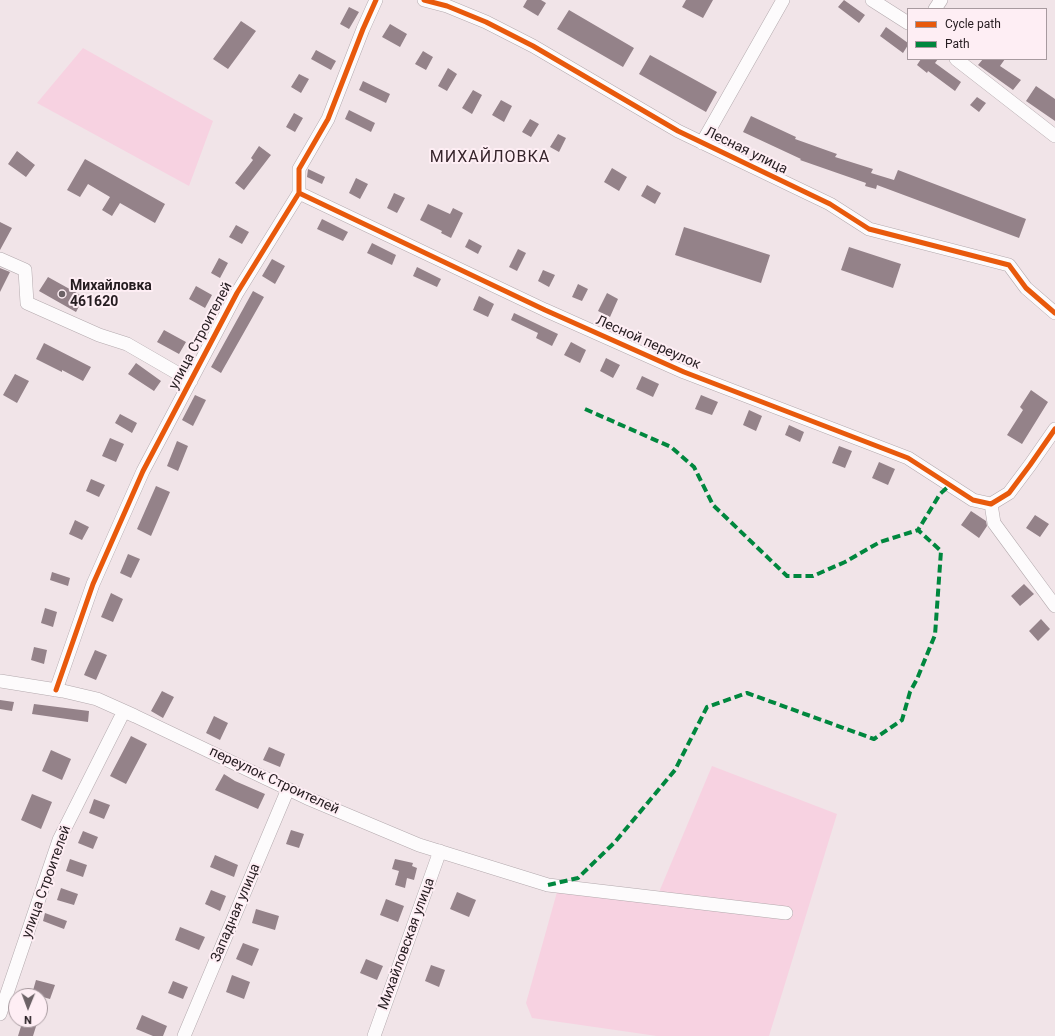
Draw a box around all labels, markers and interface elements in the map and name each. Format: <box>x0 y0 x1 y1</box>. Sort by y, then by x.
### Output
legend <box>907 8 1047 60</box>
text: Cycle path <box>945 17 1001 31</box>
text: Path <box>945 37 970 51</box>
street label: Лесная улица <box>702 124 790 178</box>
district label: МИХАЙЛОВКА <box>430 148 550 168</box>
place label: Михайловка 461620 <box>70 278 152 310</box>
street label: улица Строителей <box>166 280 236 392</box>
marker: Михайловка 461620 <box>57 289 67 299</box>
street label: Лесной переулок <box>593 312 703 374</box>
street label: переулок Строителей <box>206 744 342 818</box>
street label: улица Строителей <box>19 823 75 941</box>
street label: Западная улица <box>208 861 264 965</box>
street label: Михайловская улица <box>375 876 439 1012</box>
north arrow <box>8 988 48 1028</box>
text: N <box>24 1013 32 1026</box>

